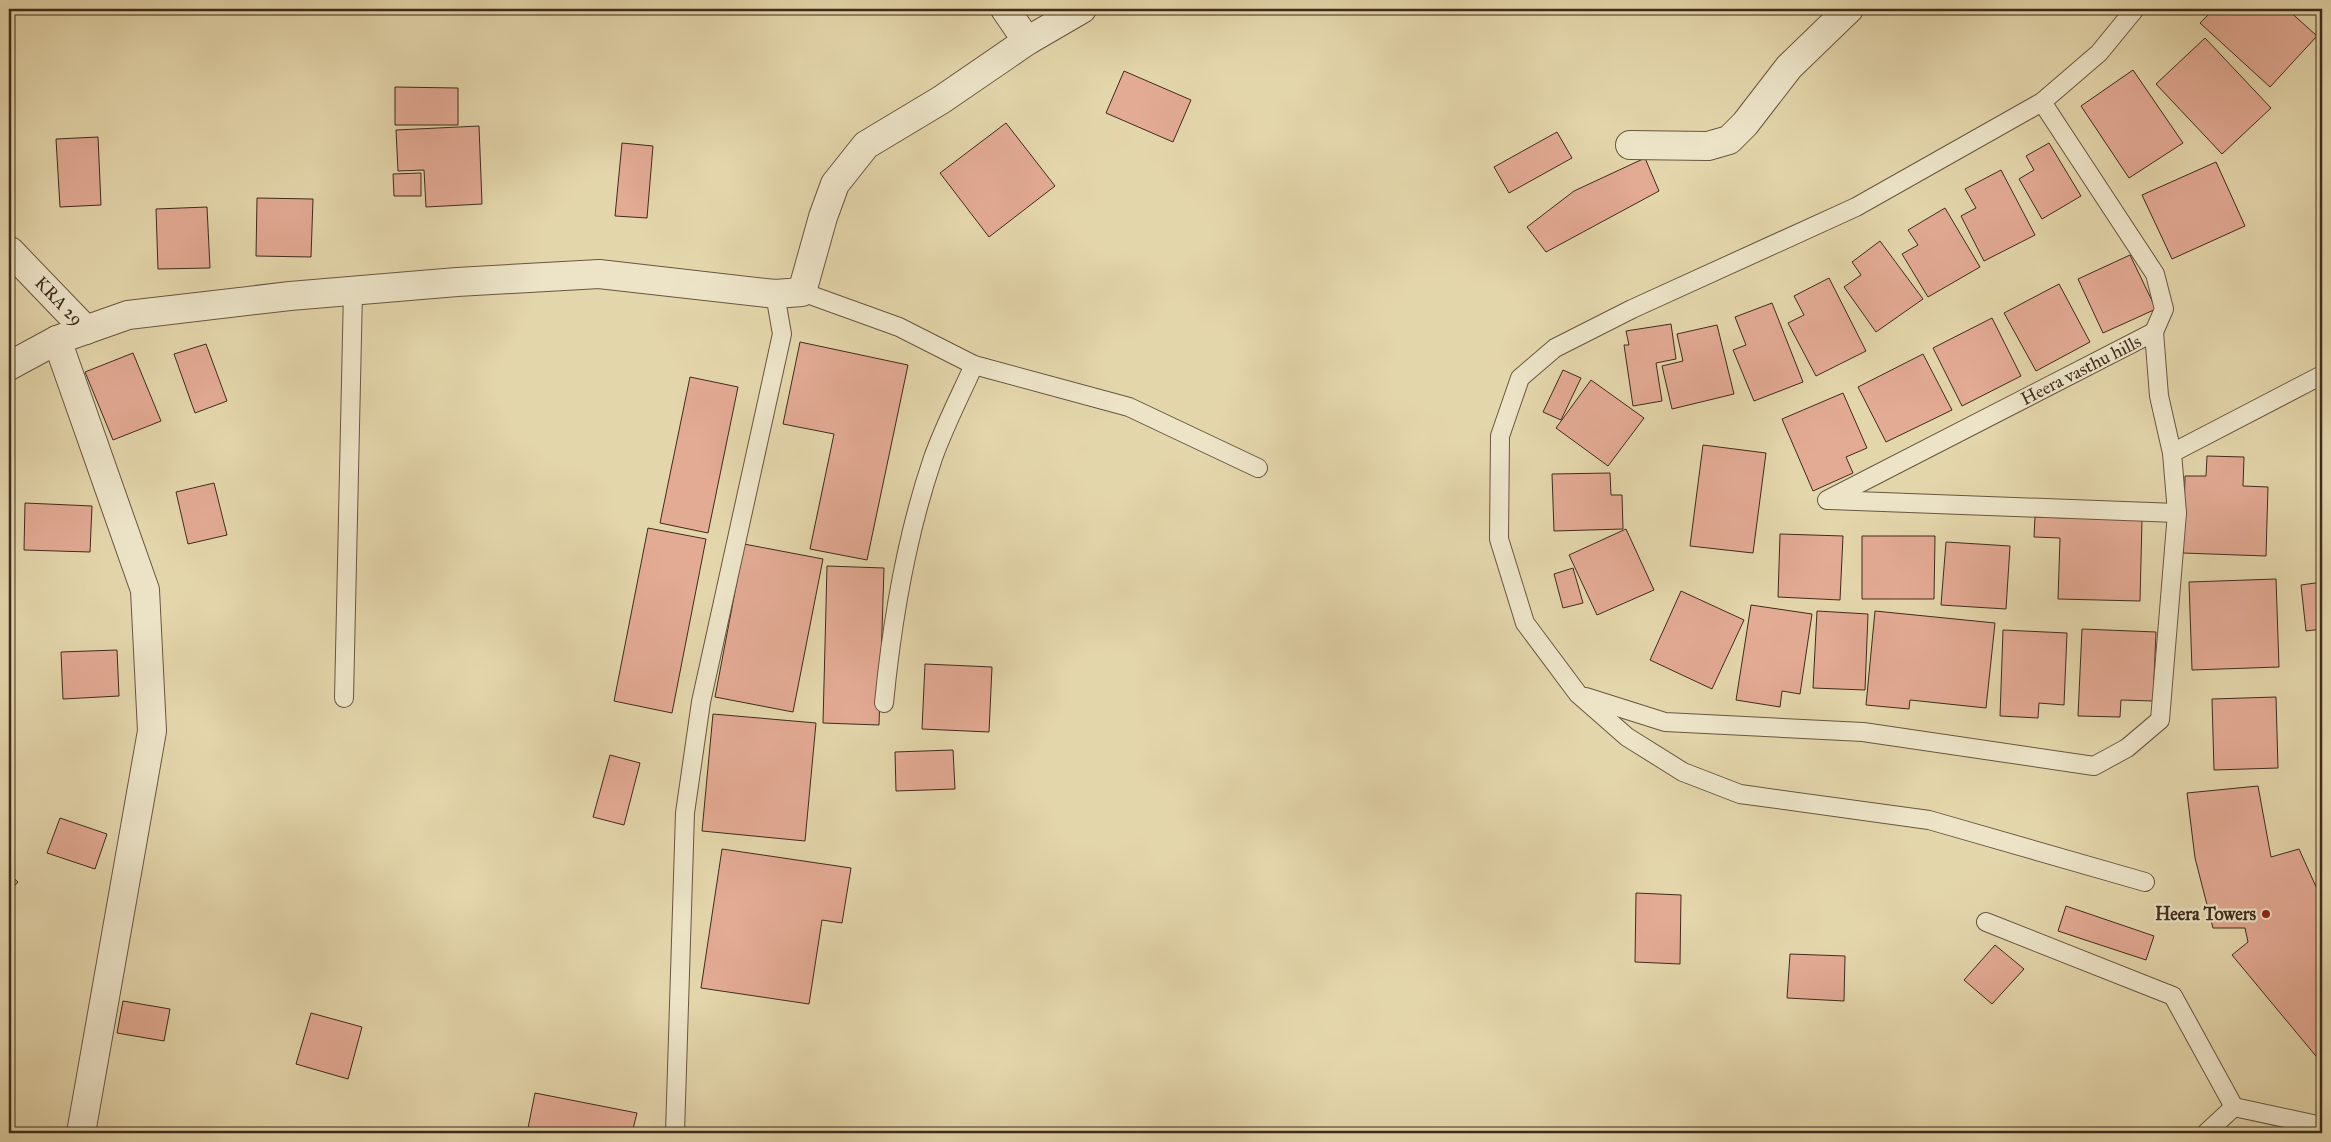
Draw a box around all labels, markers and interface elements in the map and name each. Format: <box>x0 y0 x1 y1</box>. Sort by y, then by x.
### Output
street label: KRA 29 <box>30 272 88 330</box>
street label: Heera vasthu hills <box>2017 330 2145 410</box>
place label: Heera Towers <box>2155 903 2256 925</box>
marker: Heera Towers <box>2260 908 2272 920</box>

